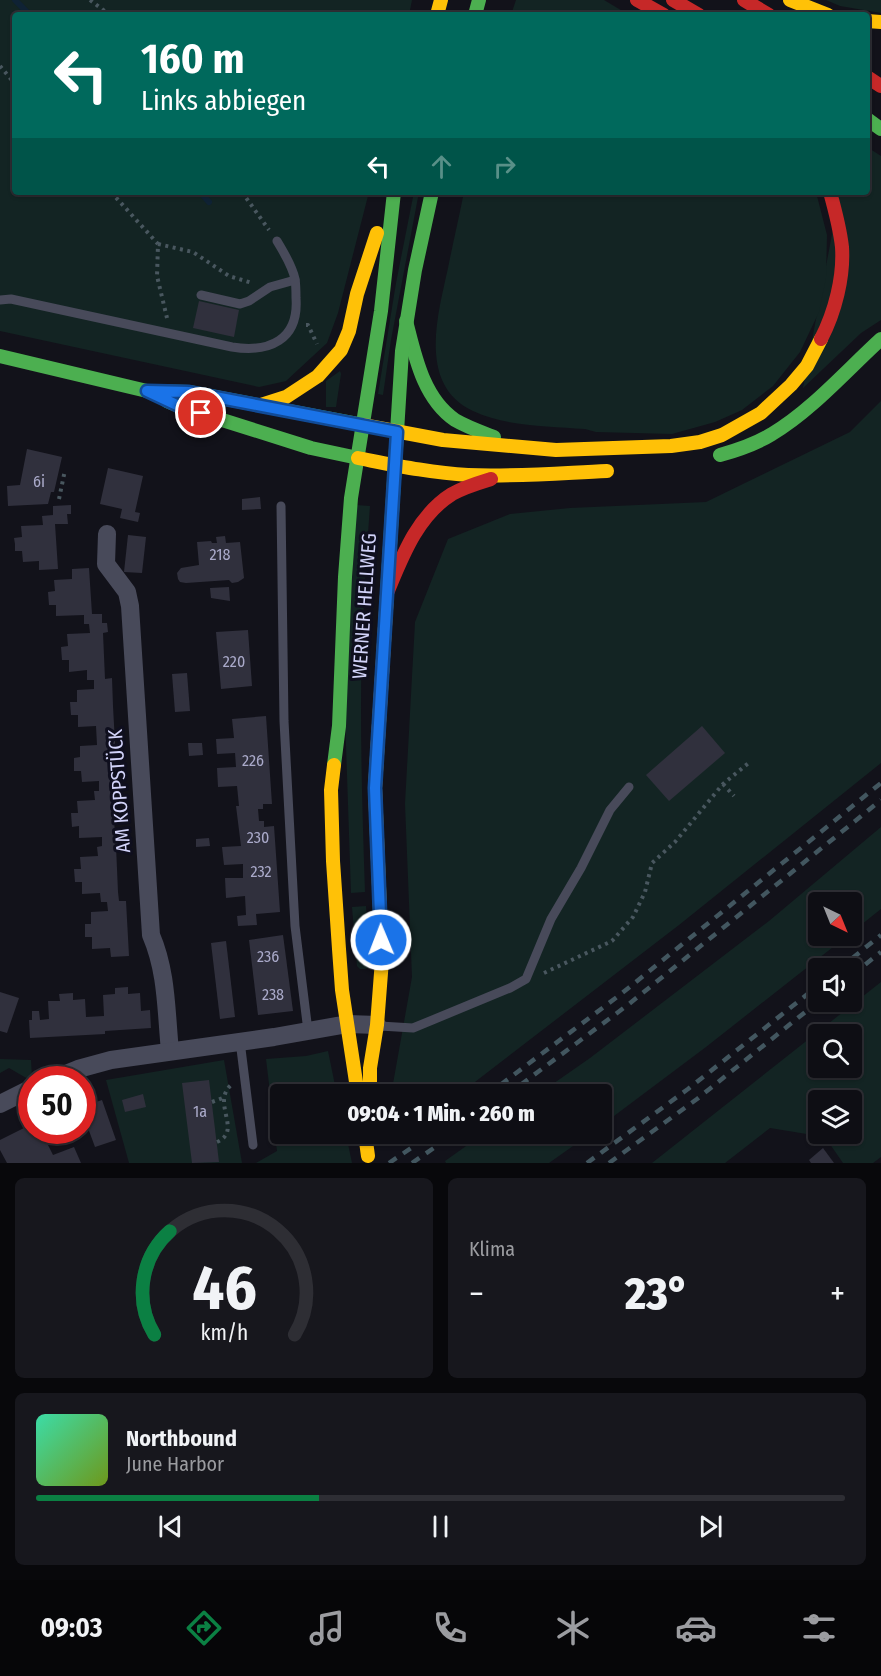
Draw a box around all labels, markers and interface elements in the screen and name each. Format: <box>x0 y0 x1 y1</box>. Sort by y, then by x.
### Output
text: 160 m <box>141 34 244 84</box>
icon: left <box>42 36 120 114</box>
text: Links abbiegen <box>141 85 306 117</box>
icon: left <box>362 150 395 183</box>
icon: ahead <box>425 150 458 183</box>
icon: right <box>488 150 521 183</box>
pin <box>175 387 226 438</box>
icon: arrive <box>184 396 217 429</box>
house number: 6i <box>33 472 45 491</box>
street label: WERNER HELLWEG <box>347 532 381 680</box>
house number: 218 <box>210 545 230 564</box>
house number: 220 <box>223 652 245 671</box>
street label: AM KOPPSTÜCK <box>103 728 135 854</box>
house number: 226 <box>242 751 264 770</box>
house number: 230 <box>247 828 269 847</box>
house number: 232 <box>250 862 272 881</box>
north arrow <box>808 892 862 946</box>
map controls <box>808 892 862 1144</box>
position arrow <box>349 908 413 972</box>
house number: 236 <box>257 947 279 966</box>
button: sound <box>808 958 862 1012</box>
house number: 238 <box>262 985 284 1004</box>
button: search <box>808 1024 862 1078</box>
speed limit sign: 50 <box>18 1066 96 1144</box>
button: layers <box>808 1090 862 1144</box>
text: 09:04 · 1 Min. · 260 m <box>347 1100 535 1127</box>
house number: 1a <box>193 1102 207 1121</box>
text: Klima <box>469 1237 515 1261</box>
text: 46 <box>192 1251 256 1326</box>
text: 23° <box>625 1267 689 1321</box>
text: − <box>469 1274 484 1314</box>
text: + <box>830 1274 845 1314</box>
text: km/h <box>200 1320 248 1346</box>
text: Northbound <box>126 1425 237 1452</box>
text: June Harbor <box>126 1452 224 1476</box>
icon: previous <box>154 1510 187 1543</box>
icon: pause <box>424 1510 457 1543</box>
icon: next <box>694 1510 727 1543</box>
icon: directions <box>183 1607 225 1649</box>
icon: music <box>306 1607 348 1649</box>
icon: phone <box>429 1607 471 1649</box>
icon: climate <box>552 1607 594 1649</box>
icon: car <box>675 1607 717 1649</box>
icon: filters <box>798 1607 840 1649</box>
text: 09:03 <box>41 1612 102 1644</box>

